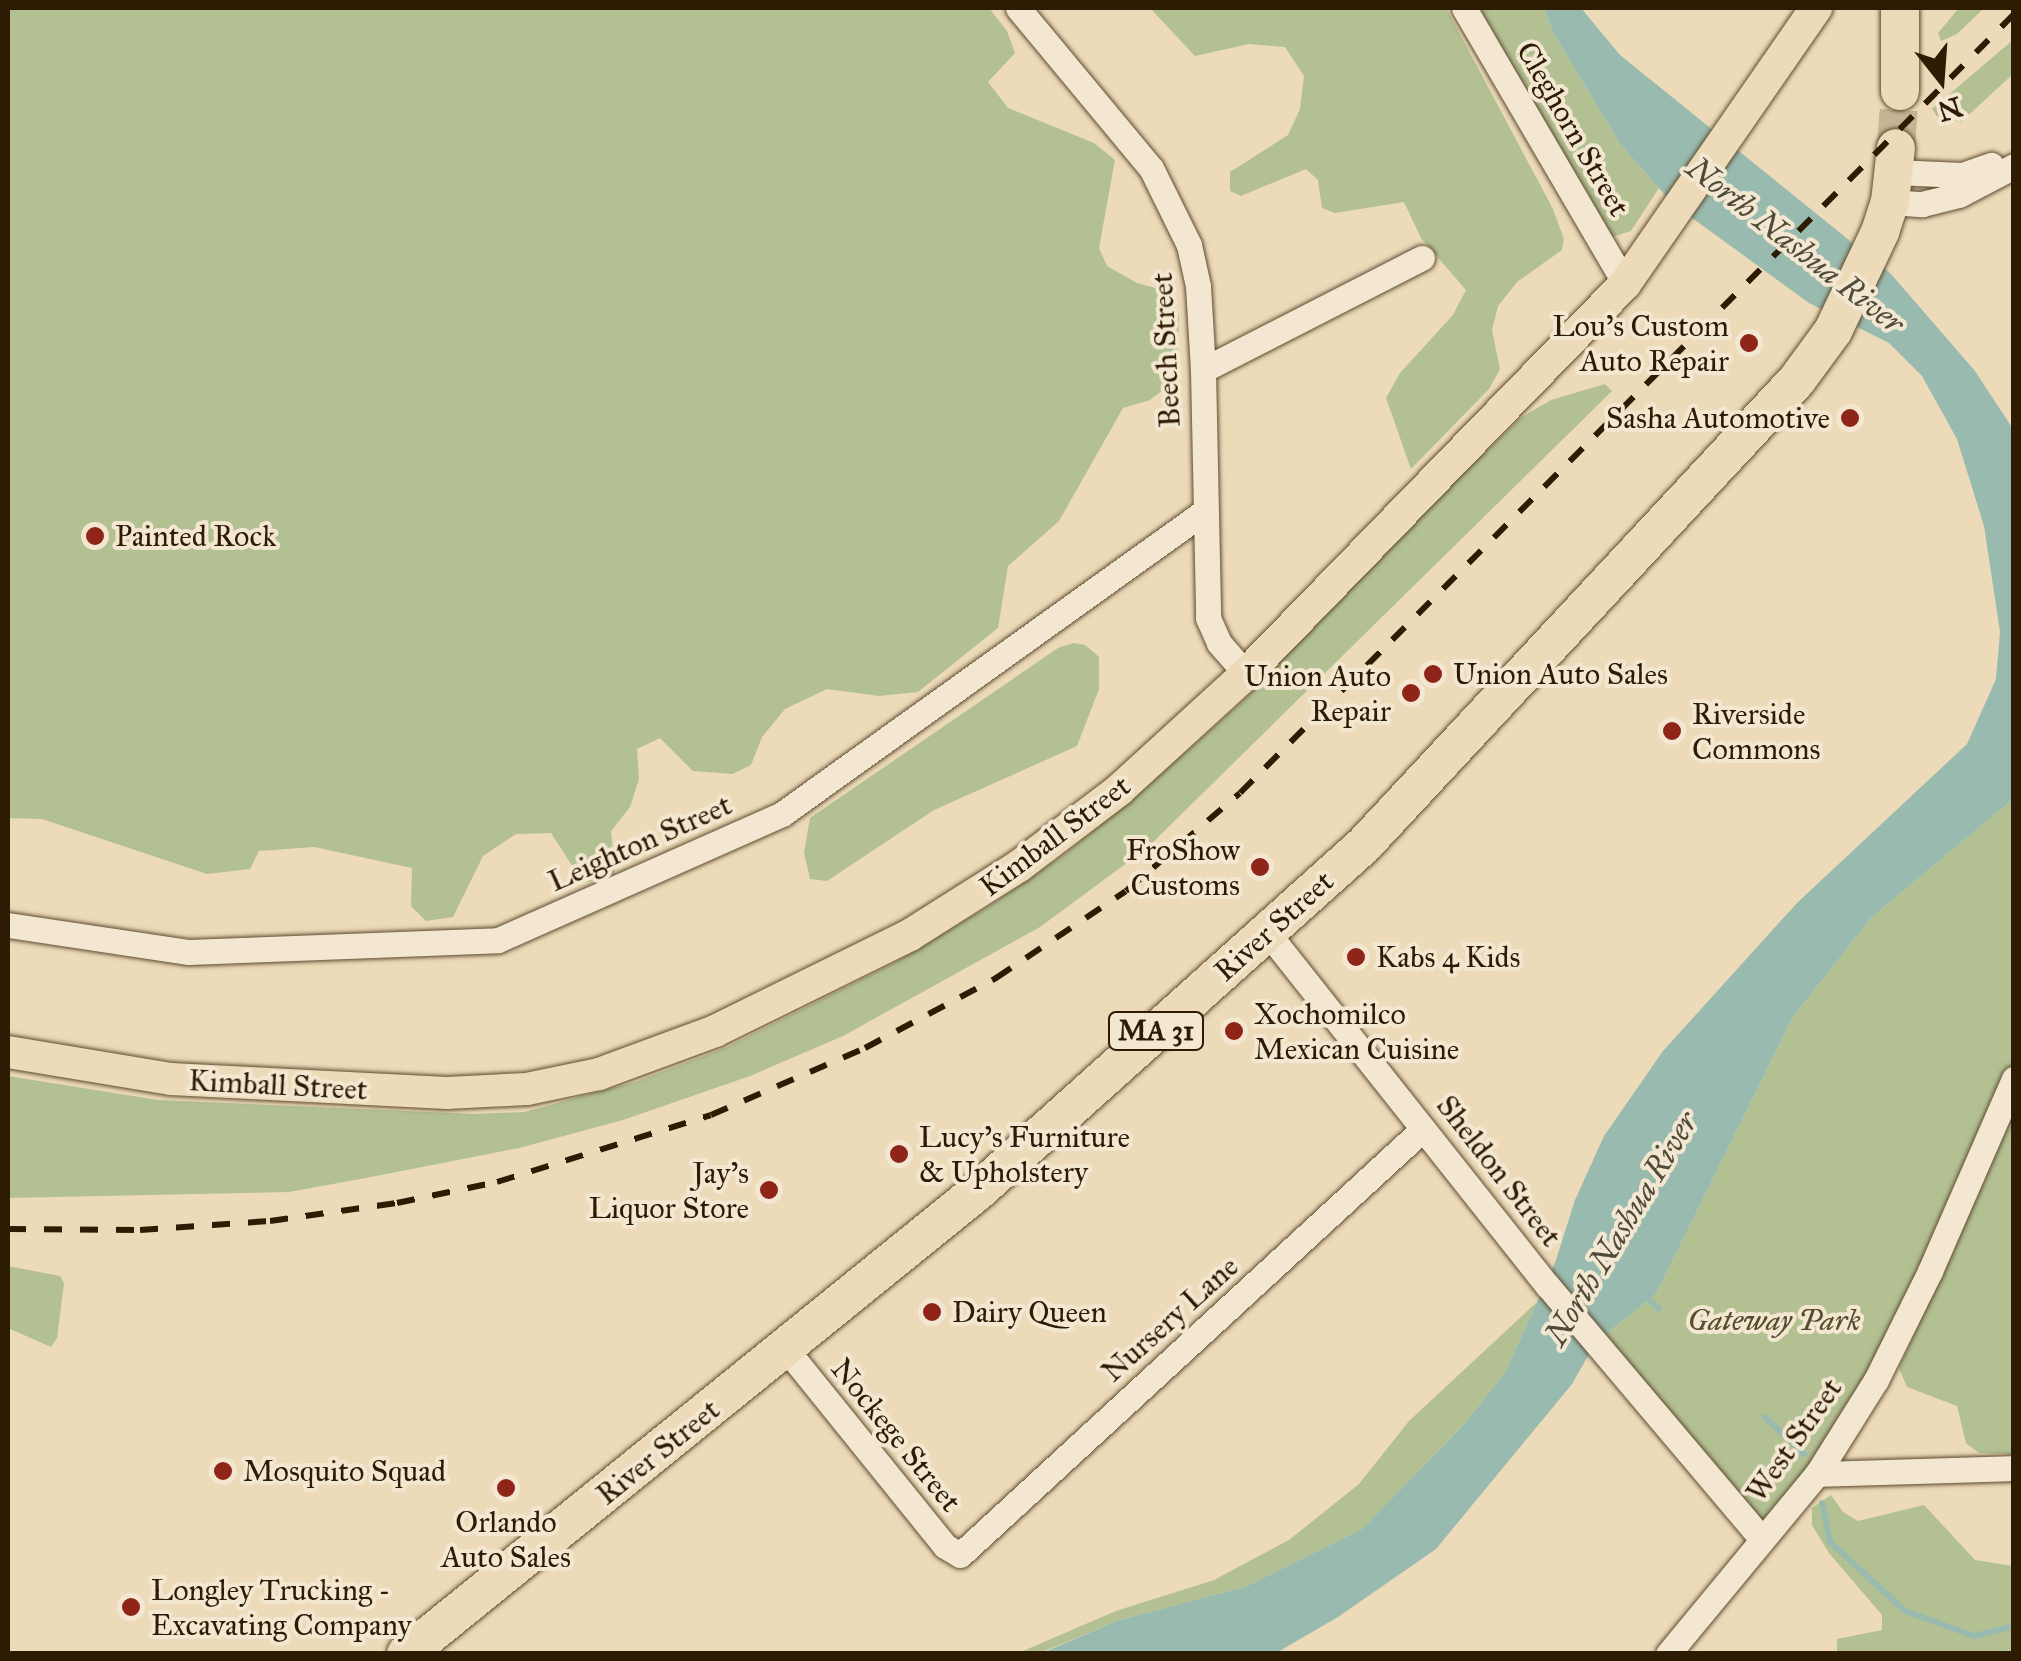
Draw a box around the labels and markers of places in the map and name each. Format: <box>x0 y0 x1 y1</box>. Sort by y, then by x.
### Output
place label: Lou's Custom Auto Repair <box>1552 308 1729 378</box>
marker: Lou's Custom Auto Repair <box>1738 332 1760 354</box>
place label: Sasha Automotive <box>1606 400 1830 436</box>
marker: Sasha Automotive <box>1839 407 1861 429</box>
place label: Painted Rock <box>115 518 276 554</box>
marker: Painted Rock <box>84 525 106 547</box>
place label: Union Auto Sales <box>1453 656 1668 692</box>
place label: Union Auto Repair <box>1244 658 1391 728</box>
marker: Union Auto Sales <box>1422 663 1444 685</box>
marker: Union Auto Repair <box>1400 682 1422 704</box>
place label: Riverside Commons <box>1692 696 1821 766</box>
marker: Riverside Commons <box>1661 720 1683 742</box>
place label: FroShow Customs <box>1126 832 1240 902</box>
marker: FroShow Customs <box>1249 856 1271 878</box>
place label: Kabs 4 Kids <box>1376 939 1521 975</box>
marker: Kabs 4 Kids <box>1345 946 1367 968</box>
place label: Xochomilco Mexican Cuisine <box>1254 996 1459 1066</box>
marker: Xochomilco Mexican Cuisine <box>1223 1020 1245 1042</box>
place label: Lucy's Furniture & Upholstery <box>919 1119 1130 1190</box>
marker: Lucy's Furniture & Upholstery <box>888 1143 910 1165</box>
place label: Jay's Liquor Store <box>589 1155 749 1226</box>
marker: Jay's Liquor Store <box>758 1179 780 1201</box>
place label: Dairy Queen <box>952 1294 1107 1330</box>
marker: Dairy Queen <box>921 1301 943 1323</box>
place label: Mosquito Squad <box>243 1453 446 1489</box>
marker: Mosquito Squad <box>212 1460 234 1482</box>
marker: Orlando Auto Sales <box>495 1477 517 1499</box>
place label: Orlando Auto Sales <box>441 1504 571 1574</box>
place label: Longley Trucking - Excavating Company <box>151 1572 412 1642</box>
marker: Longley Trucking - Excavating Company <box>120 1596 142 1618</box>

